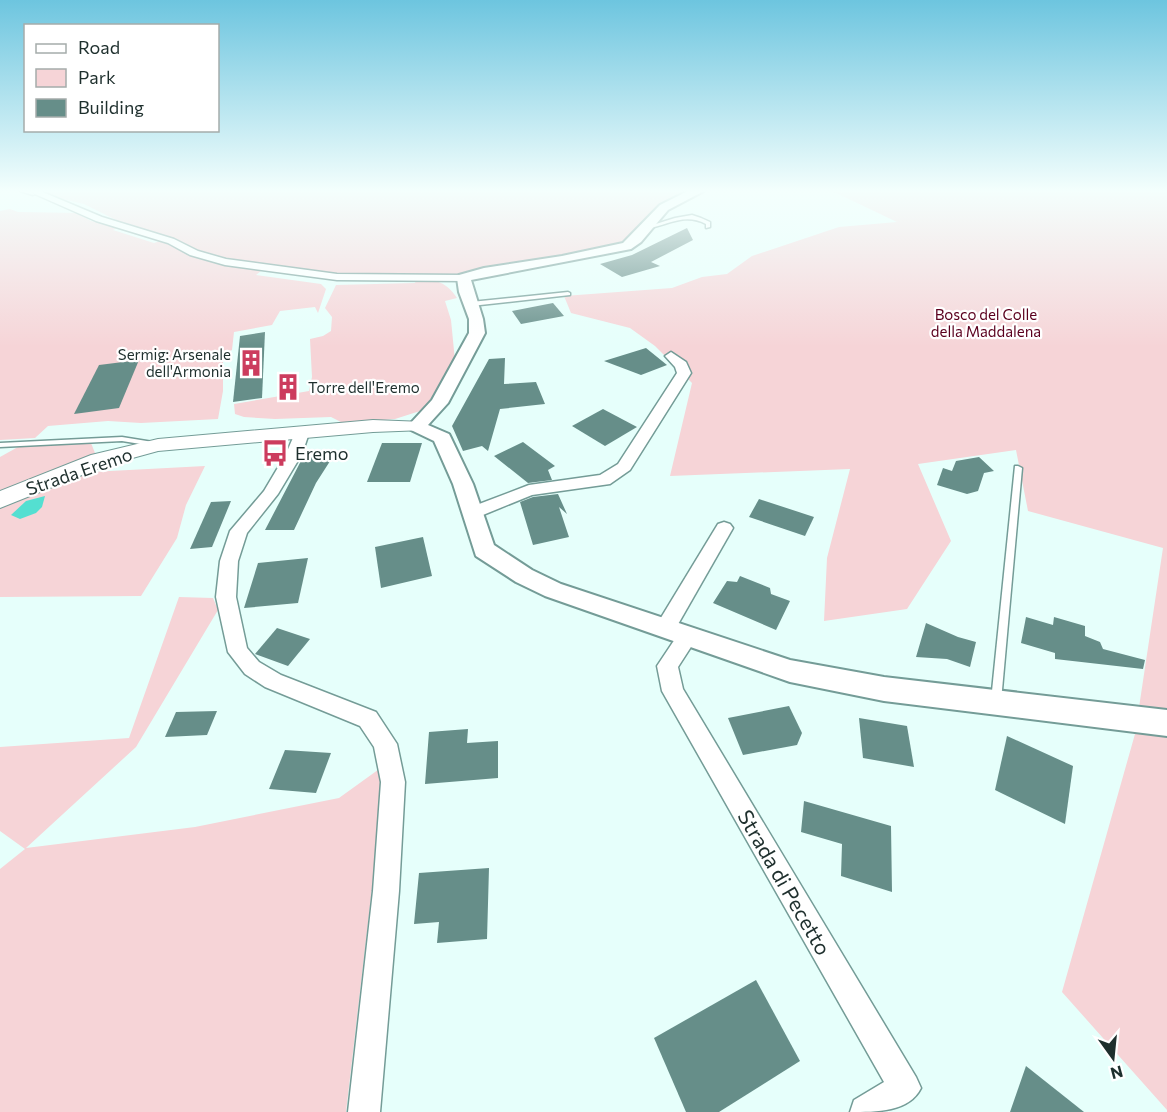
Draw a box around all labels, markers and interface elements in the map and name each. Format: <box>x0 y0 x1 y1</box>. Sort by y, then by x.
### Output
legend <box>24 24 219 132</box>
text: Road <box>78 36 120 58</box>
text: Park <box>78 66 116 88</box>
text: Building <box>78 96 144 118</box>
park label: Bosco del Colle della Maddalena <box>931 305 1041 340</box>
place label: Sermig: Arsenale dell'Armonia <box>118 345 231 380</box>
building icon: Sermig: Arsenale dell'Armonia <box>236 348 266 378</box>
building icon: Torre dell'Eremo <box>273 372 303 402</box>
place label: Torre dell'Eremo <box>308 378 420 396</box>
bus stop icon: Eremo <box>260 438 290 468</box>
place label: Eremo <box>295 442 349 464</box>
street label: Strada Eremo <box>23 443 135 499</box>
street label: Strada di Pecetto <box>733 805 837 959</box>
north arrow <box>1083 1028 1143 1088</box>
text: N <box>1109 1062 1125 1084</box>

